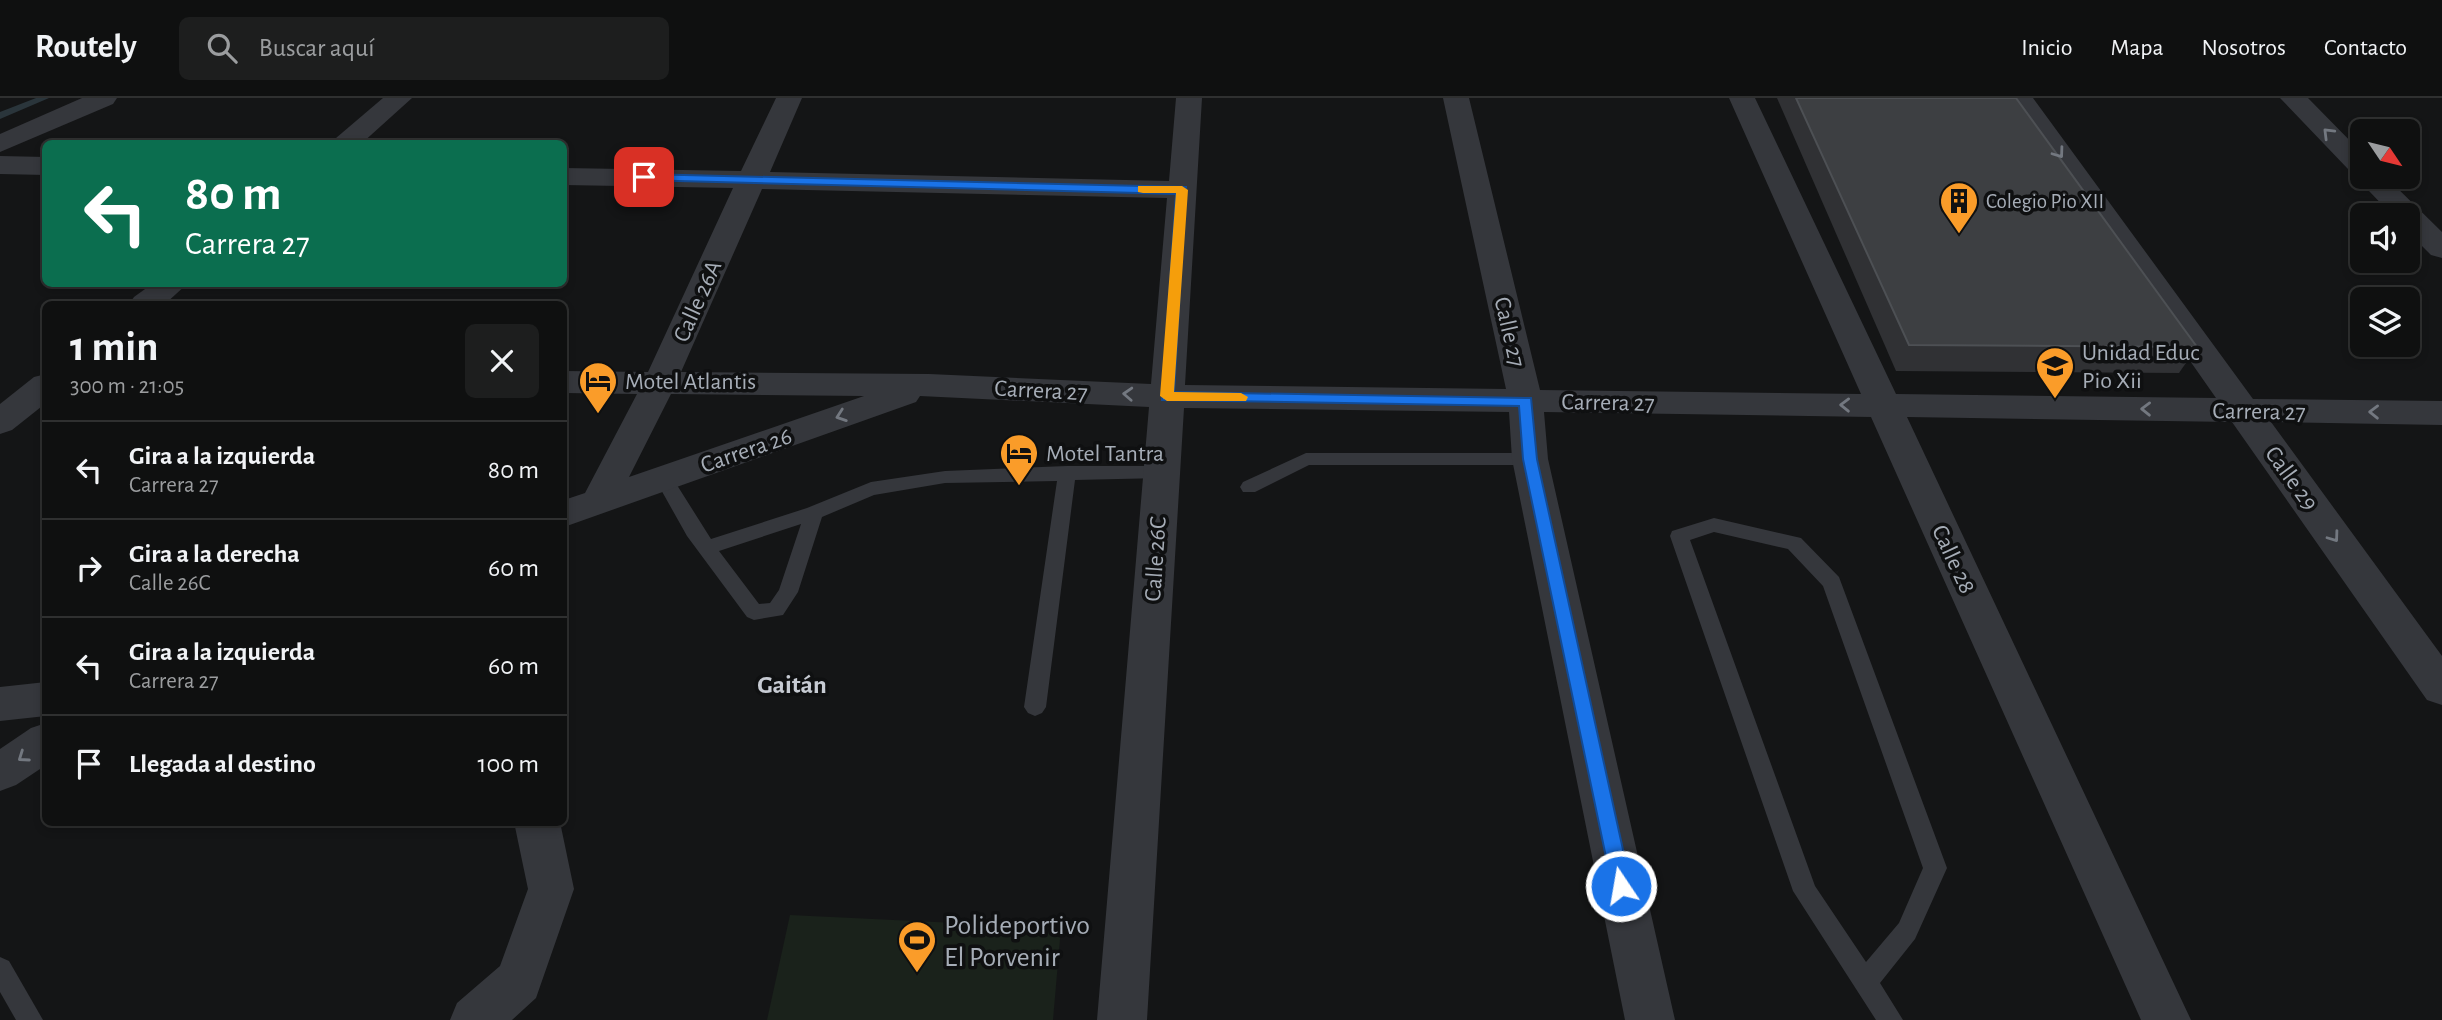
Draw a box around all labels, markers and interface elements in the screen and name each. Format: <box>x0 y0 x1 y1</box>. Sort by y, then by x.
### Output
search box <box>179 17 669 80</box>
icon: search <box>203 29 241 67</box>
text: Routely <box>35 31 137 64</box>
text: Buscar aquí <box>259 35 375 61</box>
text: Inicio <box>2021 36 2072 60</box>
text: Mapa <box>2110 36 2164 60</box>
text: Nosotros <box>2202 36 2286 60</box>
text: Contacto <box>2324 36 2407 60</box>
north arrow <box>2350 119 2420 189</box>
map controls <box>2350 119 2420 357</box>
one-way arrow <box>2323 129 2336 142</box>
one-way arrow <box>2050 145 2063 158</box>
pin <box>614 147 674 207</box>
icon: arrive <box>625 158 663 196</box>
icon: left <box>70 168 161 259</box>
text: 80 m <box>185 170 282 219</box>
building icon: Colegio Pio XII <box>1938 180 1980 235</box>
place label: Colegio Pio XII <box>1986 191 2104 212</box>
button: sound <box>2350 203 2420 273</box>
text: Carrera 27 <box>185 228 309 260</box>
street label: Calle 26A <box>669 257 727 346</box>
button: layers <box>2350 287 2420 357</box>
street label: Calle 27 <box>1489 295 1529 370</box>
button: close <box>465 324 539 398</box>
text: 1 min <box>70 326 159 368</box>
place label: Unidad Educ Pio Xii <box>2082 341 2199 393</box>
school or university icon: Unidad Educ Pio Xii <box>2034 345 2076 400</box>
hotel icon: Motel Atlantis <box>577 360 619 415</box>
place label: Motel Atlantis <box>625 370 756 394</box>
text: 300 m · 21:05 <box>70 375 184 398</box>
street label: Carrera 27 <box>994 377 1088 405</box>
one-way arrow <box>1122 387 1133 402</box>
street label: Carrera 27 <box>1561 390 1655 416</box>
one-way arrow <box>1840 398 1851 413</box>
street label: Carrera 27 <box>2212 399 2306 425</box>
one-way arrow <box>2141 401 2151 417</box>
one-way arrow <box>2368 404 2379 420</box>
one-way arrow <box>836 408 848 422</box>
street label: Carrera 26 <box>698 424 795 478</box>
hotel icon: Motel Tantra <box>998 432 1040 487</box>
place label: Motel Tantra <box>1046 442 1164 466</box>
street label: Calle 29 <box>2260 442 2322 515</box>
text: Gira a la izquierda <box>129 443 315 469</box>
icon: left <box>70 451 108 489</box>
text: 80 m <box>488 457 539 483</box>
text: Carrera 27 <box>129 474 218 497</box>
street label: Calle 26C <box>1141 516 1171 602</box>
street label: Calle 28 <box>1927 521 1979 597</box>
one-way arrow <box>2326 529 2338 542</box>
text: Gira a la derecha <box>129 541 300 567</box>
icon: right <box>70 549 108 587</box>
text: 60 m <box>488 555 539 581</box>
text: Calle 26C <box>129 572 211 595</box>
text: Gira a la izquierda <box>129 639 315 665</box>
icon: left <box>70 647 108 685</box>
text: 60 m <box>488 653 539 679</box>
text: Carrera 27 <box>129 670 218 693</box>
district label: Gaitán <box>757 672 827 698</box>
icon: arrive <box>70 745 108 783</box>
one-way arrow <box>18 749 31 761</box>
text: Llegada al destino <box>129 751 316 777</box>
text: 100 m <box>478 751 539 777</box>
position arrow <box>1584 849 1658 923</box>
place label: Polideportivo El Porvenir <box>944 912 1090 972</box>
sports icon: Polideportivo El Porvenir <box>896 919 938 974</box>

